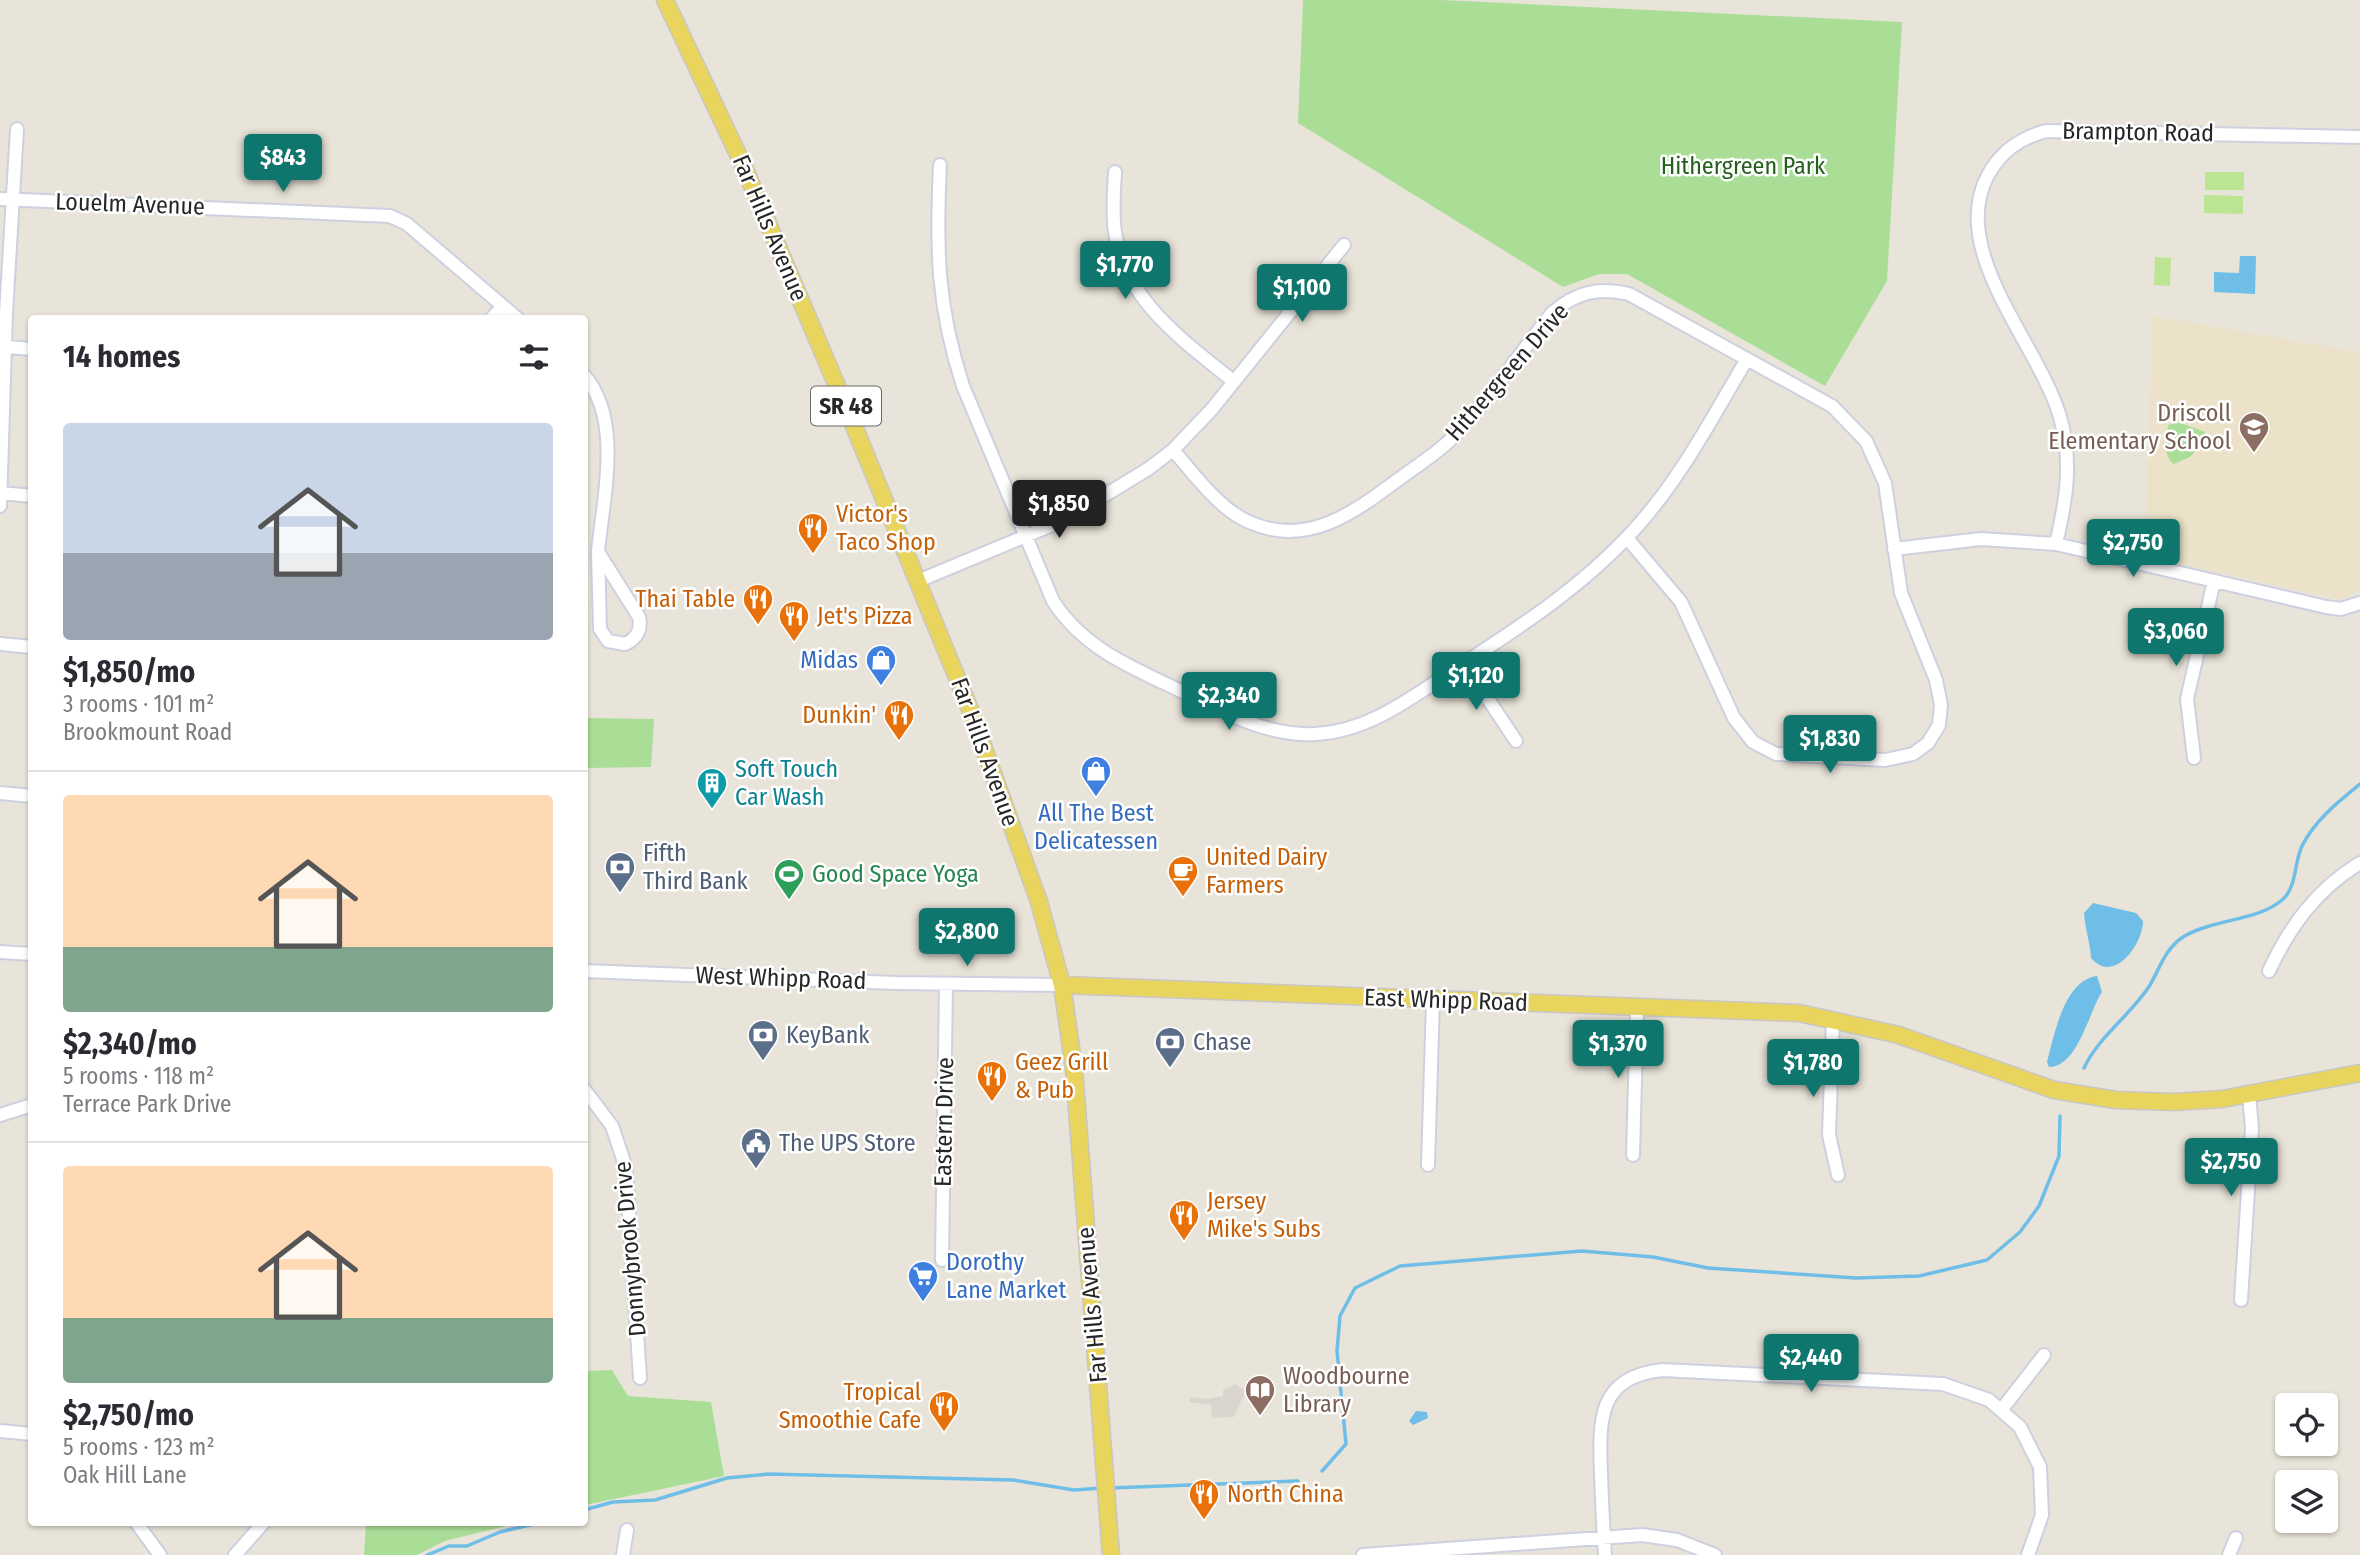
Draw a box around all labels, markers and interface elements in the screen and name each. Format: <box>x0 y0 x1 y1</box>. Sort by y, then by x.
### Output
street label: Brampton Road <box>2062 117 2214 147</box>
pin: $843 <box>242 134 324 194</box>
text: $843 <box>260 143 306 171</box>
street label: Far Hills Avenue <box>727 151 813 305</box>
park label: Hithergreen Park <box>1661 152 1826 180</box>
street label: Louelm Avenue <box>55 187 205 221</box>
pin: $1,770 <box>1068 242 1182 301</box>
text: $1,770 <box>1096 250 1154 278</box>
pin: $1,100 <box>1245 264 1359 324</box>
text: $1,100 <box>1273 273 1331 301</box>
street label: Hithergreen Drive <box>1440 298 1574 446</box>
icon: filters <box>515 338 553 376</box>
text: 14 homes <box>63 339 180 375</box>
road number: SR 48 <box>811 386 881 426</box>
place label: Driscoll Elementary School <box>2048 399 2231 455</box>
school or university icon: Driscoll Elementary School <box>2237 410 2271 454</box>
icon: home <box>245 469 371 595</box>
pin: $1,850 <box>1002 480 1116 540</box>
text: $1,850 <box>1028 489 1090 517</box>
place label: Victor's Taco Shop <box>836 500 936 556</box>
restaurant icon: Victor's Taco Shop <box>796 511 830 555</box>
pin: $2,750 <box>2076 520 2190 579</box>
text: $2,750 <box>2103 528 2163 556</box>
restaurant icon: Thai Table <box>741 582 775 626</box>
place label: Thai Table <box>635 585 735 613</box>
restaurant icon: Jet's Pizza <box>777 599 811 643</box>
place label: Jet's Pizza <box>817 602 912 630</box>
pin: $3,060 <box>2119 608 2233 668</box>
text: $3,060 <box>2144 617 2208 645</box>
shop icon: Midas <box>864 643 898 687</box>
place label: Midas <box>800 646 858 674</box>
pin: $1,120 <box>1419 652 1533 712</box>
text: $1,850/mo <box>63 654 195 690</box>
text: $1,120 <box>1448 661 1504 689</box>
pin: $2,340 <box>1172 672 1286 732</box>
street label: Far Hills Avenue <box>945 674 1025 830</box>
text: $2,340 <box>1198 681 1260 709</box>
text: 3 rooms · 101 m² <box>63 690 214 718</box>
restaurant icon: Dunkin' <box>882 698 916 742</box>
place label: Dunkin' <box>802 701 876 729</box>
pin: $1,830 <box>1773 716 1887 775</box>
text: Brookmount Road <box>63 718 232 746</box>
text: $1,830 <box>1799 724 1861 752</box>
shop icon: All The Best Delicatessen <box>1079 754 1113 798</box>
place label: Soft Touch Car Wash <box>735 755 838 811</box>
building icon: Soft Touch Car Wash <box>695 766 729 810</box>
place label: All The Best Delicatessen <box>1034 799 1158 855</box>
place label: Fifth Third Bank <box>643 839 749 895</box>
icon: home <box>245 841 371 967</box>
place label: United Dairy Farmers <box>1206 843 1328 899</box>
bank icon: Fifth Third Bank <box>603 850 637 894</box>
cafe icon: United Dairy Farmers <box>1166 854 1200 898</box>
sports icon: Good Space Yoga <box>772 857 806 901</box>
place label: Good Space Yoga <box>812 860 979 888</box>
pin: $2,800 <box>910 908 1024 968</box>
text: $2,800 <box>935 917 999 945</box>
street label: West Whipp Road <box>695 961 867 995</box>
street label: East Whipp Road <box>1364 983 1528 1017</box>
bank icon: KeyBank <box>746 1018 780 1062</box>
pin: $1,370 <box>1561 1020 1675 1080</box>
place label: KeyBank <box>786 1021 870 1049</box>
bank icon: Chase <box>1153 1025 1187 1069</box>
text: $2,340/mo <box>63 1026 197 1062</box>
place label: Chase <box>1193 1028 1251 1056</box>
text: $1,370 <box>1589 1029 1647 1057</box>
pin: $1,780 <box>1756 1040 1870 1099</box>
place label: Geez Grill & Pub <box>1015 1048 1108 1104</box>
text: $1,780 <box>1783 1048 1843 1076</box>
street label: Eastern Drive <box>929 1057 959 1187</box>
restaurant icon: Geez Grill & Pub <box>975 1059 1009 1103</box>
text: 5 rooms · 118 m² <box>63 1062 214 1090</box>
text: Terrace Park Drive <box>63 1090 231 1118</box>
public building icon: The UPS Store <box>739 1126 773 1170</box>
place label: The UPS Store <box>779 1129 916 1157</box>
pin: $2,750 <box>2174 1138 2288 1198</box>
text: $2,750 <box>2201 1147 2261 1175</box>
street label: Donnybrook Drive <box>608 1160 652 1338</box>
place label: Jersey Mike's Subs <box>1207 1187 1321 1243</box>
restaurant icon: Jersey Mike's Subs <box>1167 1198 1201 1242</box>
icon: home <box>245 1212 371 1338</box>
street label: Far Hills Avenue <box>1071 1226 1113 1384</box>
place label: Dorothy Lane Market <box>946 1248 1066 1304</box>
supermarket icon: Dorothy Lane Market <box>906 1259 940 1303</box>
pin: $2,440 <box>1754 1334 1868 1394</box>
text: $2,440 <box>1780 1343 1842 1371</box>
place label: Woodbourne Library <box>1283 1362 1410 1418</box>
library icon: Woodbourne Library <box>1243 1373 1277 1417</box>
place label: Tropical Smoothie Cafe <box>779 1378 921 1434</box>
restaurant icon: Tropical Smoothie Cafe <box>927 1389 961 1433</box>
map controls <box>2275 1393 2338 1533</box>
button: locate <box>2275 1393 2338 1456</box>
text: $2,750/mo <box>63 1397 194 1433</box>
text: 5 rooms · 123 m² <box>63 1433 214 1461</box>
text: Oak Hill Lane <box>63 1461 187 1489</box>
button: layers <box>2275 1470 2338 1533</box>
restaurant icon: North China <box>1187 1477 1221 1521</box>
place label: North China <box>1227 1480 1344 1508</box>

